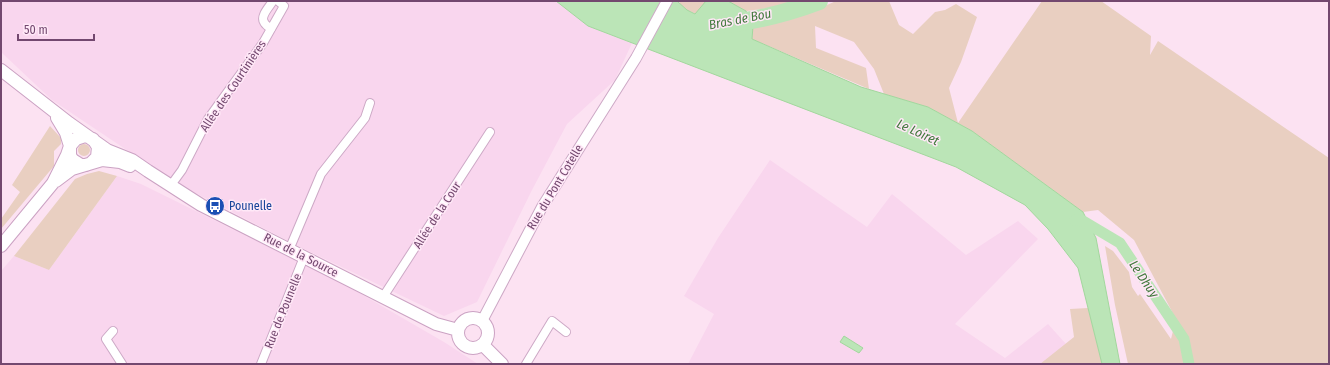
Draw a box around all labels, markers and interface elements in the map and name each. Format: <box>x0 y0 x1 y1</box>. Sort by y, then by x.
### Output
water label: Bras de Bou <box>708 6 773 32</box>
scale bar <box>18 16 94 42</box>
text: 50 m <box>24 23 48 37</box>
street label: Allée des Courtinières <box>197 38 269 134</box>
water label: Le Loiret <box>895 116 942 149</box>
street label: Rue du Pont Cotelle <box>524 142 586 232</box>
street label: Allée de la Cour <box>410 178 464 251</box>
bus stop icon: Pounelle <box>204 195 226 217</box>
place label: Pounelle <box>229 199 272 213</box>
street label: Rue de la Source <box>261 230 341 280</box>
water label: Le Dhuy <box>1126 258 1163 301</box>
street label: Rue de Pounelle <box>262 271 304 351</box>

